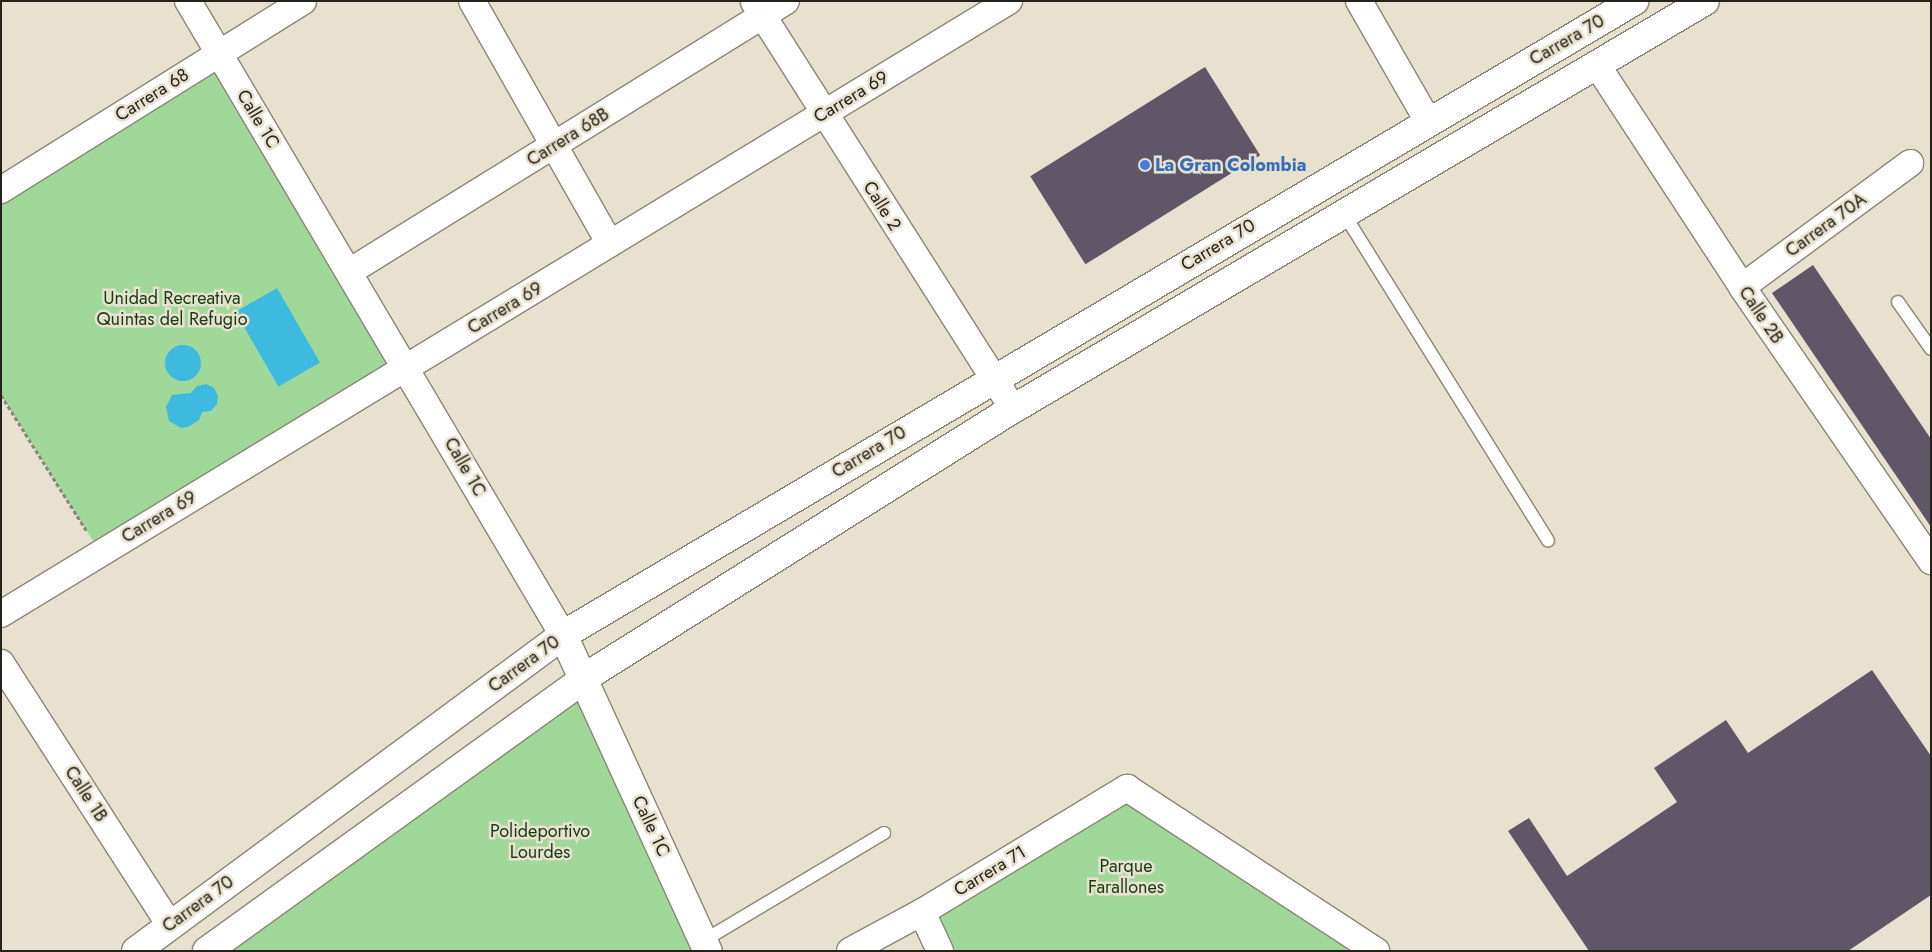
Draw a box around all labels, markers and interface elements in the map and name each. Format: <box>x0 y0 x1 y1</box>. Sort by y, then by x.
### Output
street label: Carrera 70 <box>1526 10 1608 70</box>
street label: Carrera 68 <box>111 64 193 126</box>
street label: Carrera 69 <box>810 66 892 128</box>
street label: Calle 1C <box>232 86 284 152</box>
street label: Carrera 68B <box>523 103 613 171</box>
place label: La Gran Colombia <box>1155 154 1306 176</box>
marker: La Gran Colombia <box>1139 159 1151 171</box>
street label: Calle 2 <box>858 177 906 235</box>
street label: Carrera 70A <box>1781 188 1871 262</box>
street label: Carrera 70 <box>1177 214 1259 276</box>
street label: Carrera 69 <box>464 277 546 339</box>
street label: Calle 2B <box>1734 282 1788 348</box>
park label: Unidad Recreativa Quintas del Refugio <box>96 288 248 330</box>
street label: Carrera 70 <box>828 421 910 483</box>
street label: Calle 1C <box>440 434 490 500</box>
street label: Carrera 69 <box>118 486 200 548</box>
street label: Carrera 70 <box>484 631 564 697</box>
street label: Calle 1B <box>60 762 112 826</box>
street label: Calle 1C <box>628 792 674 860</box>
park label: Polideportivo Lourdes <box>490 821 590 864</box>
street label: Carrera 71 <box>950 841 1030 901</box>
park label: Parque Farallones <box>1088 856 1164 899</box>
street label: Carrera 70 <box>158 871 238 937</box>

